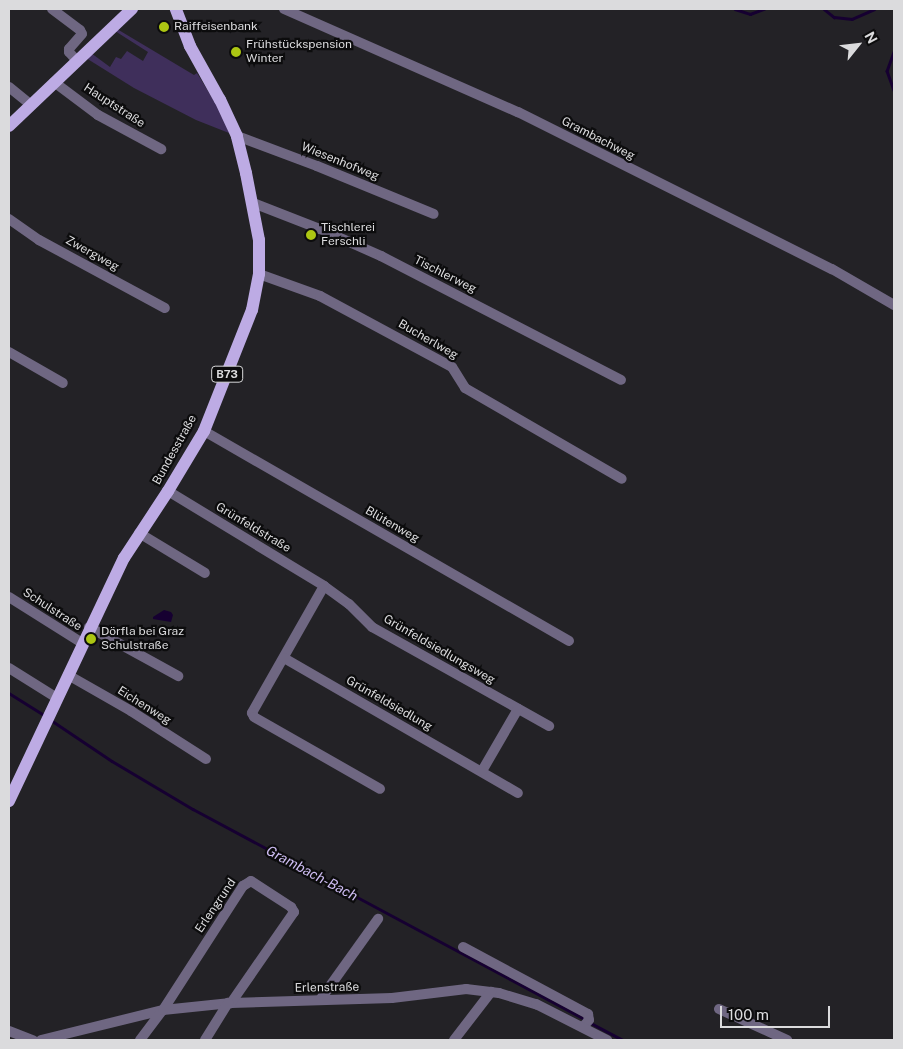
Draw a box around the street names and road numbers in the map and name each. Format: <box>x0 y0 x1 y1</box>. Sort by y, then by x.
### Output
street label: Hauptstraße <box>81 81 147 131</box>
street label: Grambachweg <box>559 114 637 164</box>
street label: Wiesenhofweg <box>299 140 381 184</box>
street label: Zwergweg <box>63 233 121 275</box>
street label: Tischlerweg <box>411 253 479 297</box>
street label: Bucherlweg <box>396 317 460 363</box>
road number: B73 <box>211 366 243 382</box>
street label: Bundesstraße <box>150 413 200 487</box>
street label: Grünfeldstraße <box>213 500 293 556</box>
street label: Blütenweg <box>362 504 422 546</box>
street label: Schulstraße <box>20 586 84 634</box>
street label: Grünfeldsiedlungsweg <box>381 612 497 688</box>
street label: Grünfeldsiedlung <box>343 673 435 735</box>
street label: Eichenweg <box>114 684 174 728</box>
street label: Erlengrund <box>193 876 239 936</box>
street label: Erlenstraße <box>295 980 359 996</box>

